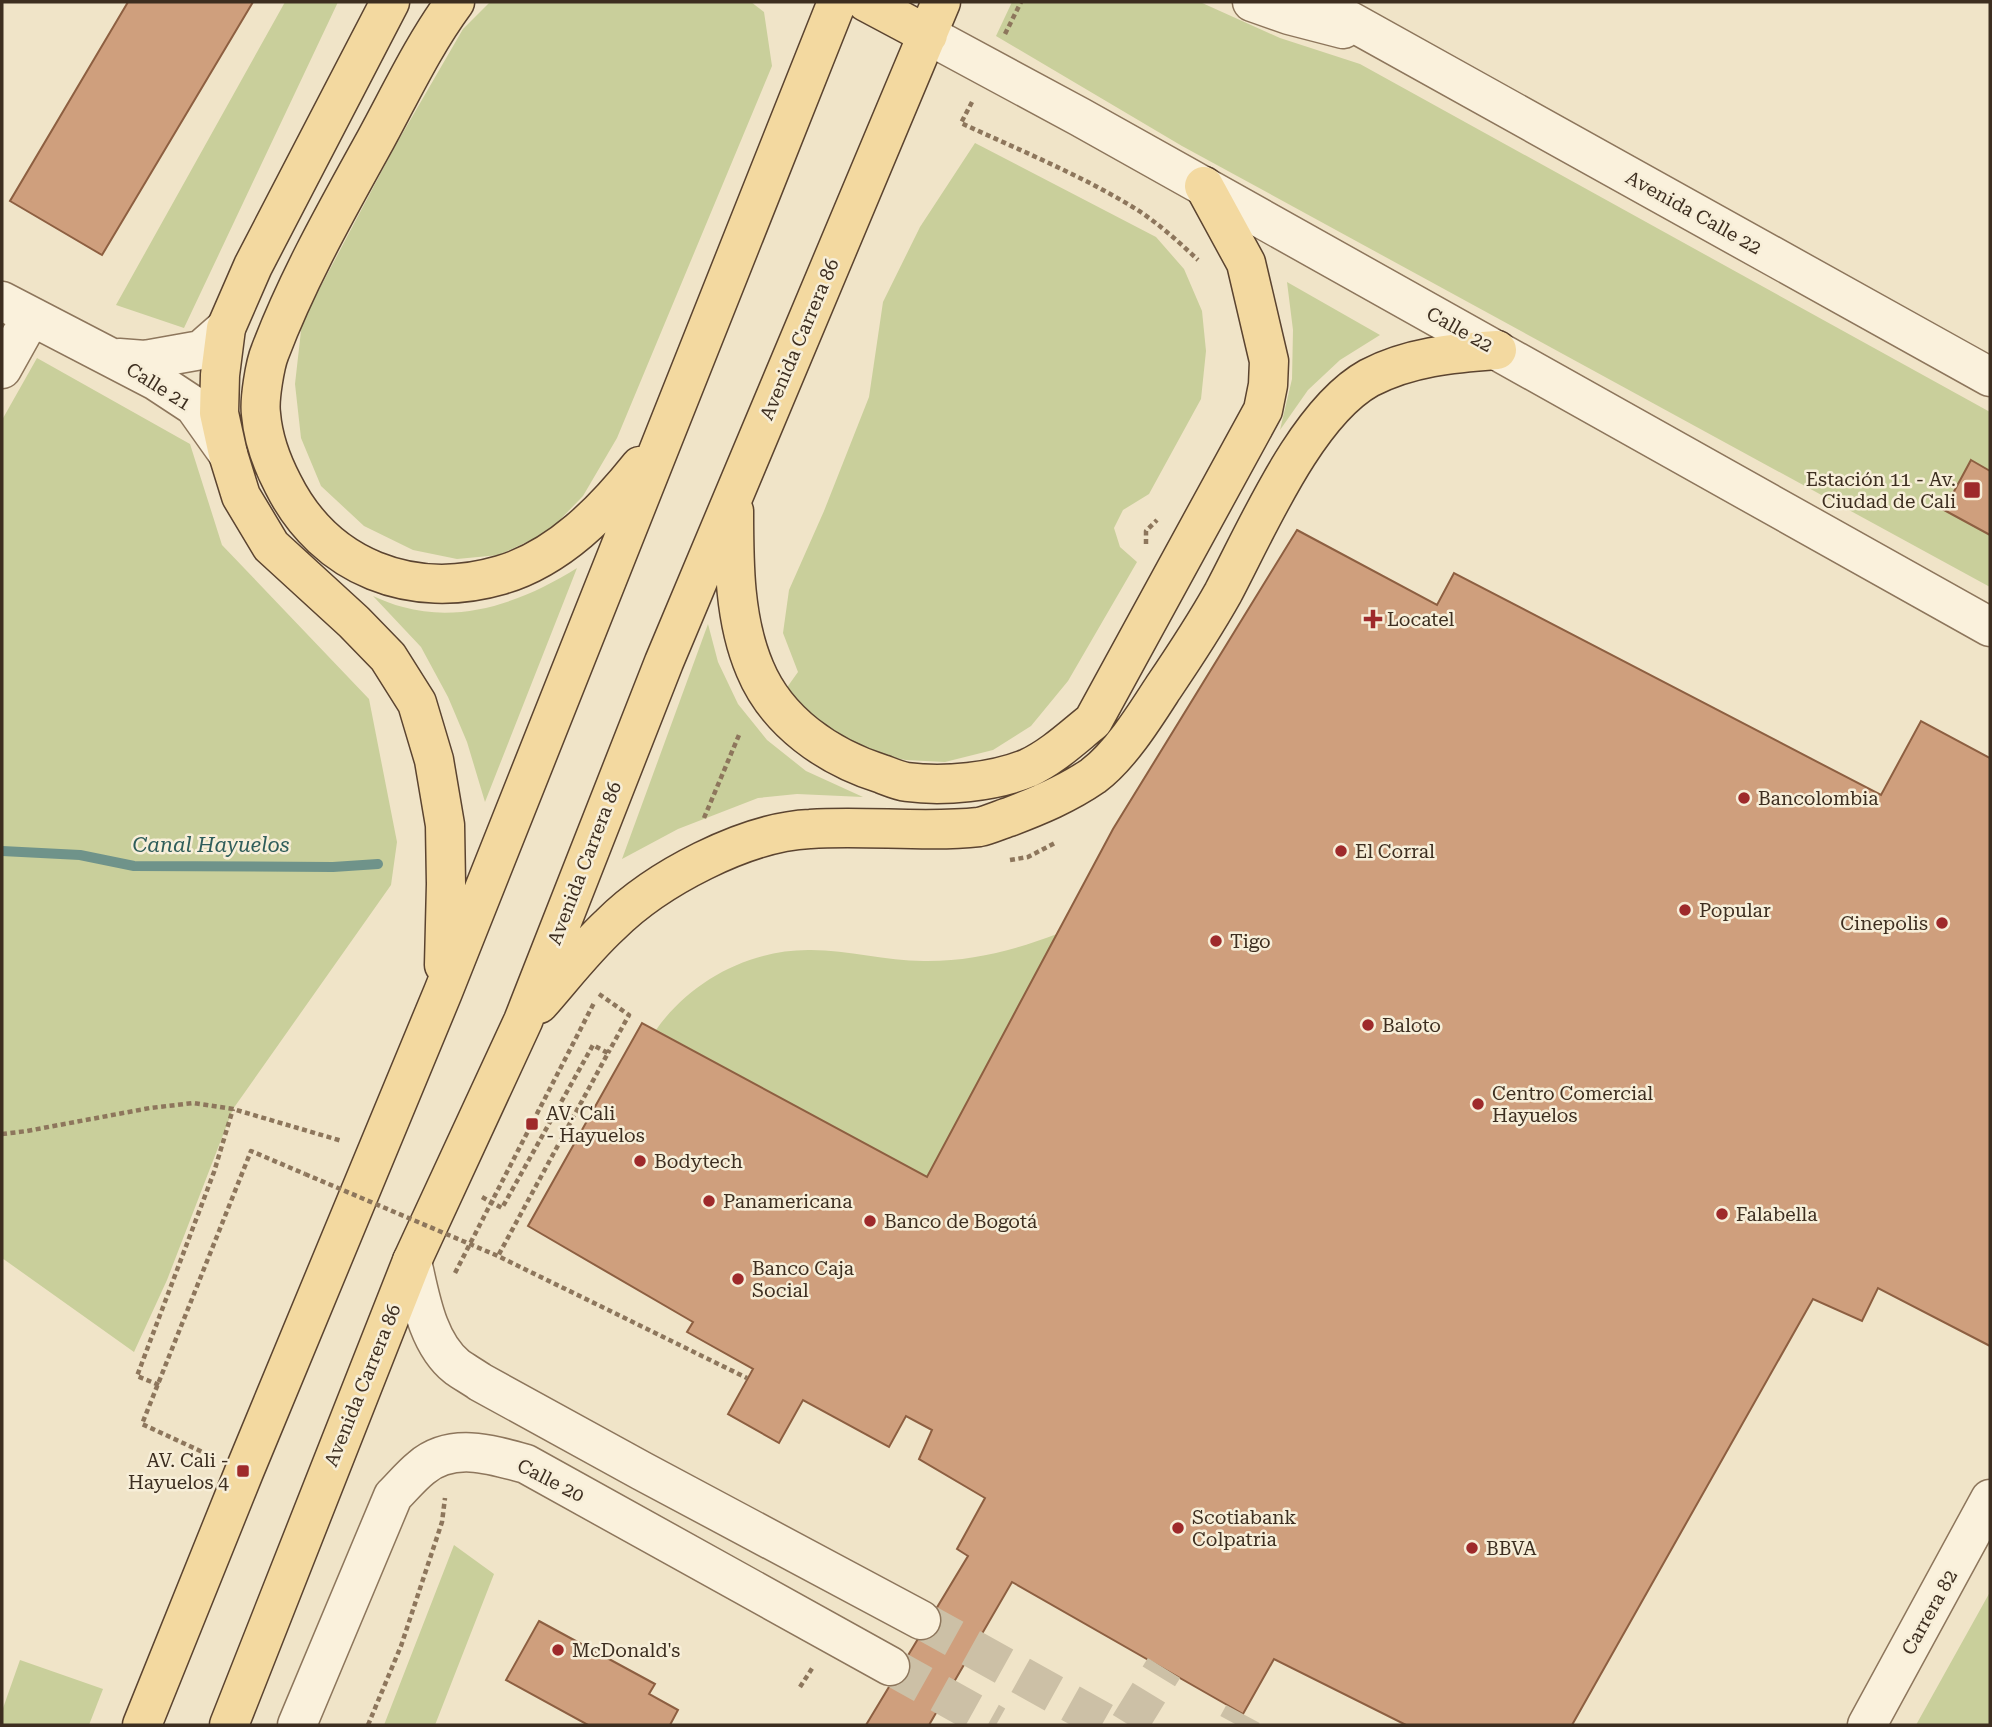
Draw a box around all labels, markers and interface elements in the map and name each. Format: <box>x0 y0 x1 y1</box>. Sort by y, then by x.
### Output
street label: Avenida Calle 22 <box>1622 166 1766 259</box>
street label: Avenida Carrera 86 <box>755 255 844 423</box>
street label: Calle 22 <box>1423 302 1497 357</box>
street label: Calle 21 <box>122 358 195 415</box>
place label: Estación 11 - Av. Ciudad de Cali <box>1806 468 1956 513</box>
marker: Estación 11 - Av. Ciudad de Cali <box>1962 480 1982 500</box>
place label: Locatel <box>1387 608 1454 631</box>
marker: Locatel <box>1365 611 1381 627</box>
street label: Avenida Carrera 86 <box>543 778 626 948</box>
place label: Bancolombia <box>1758 787 1879 810</box>
marker: Bancolombia <box>1736 790 1752 806</box>
water label: Canal Hayuelos <box>133 833 290 857</box>
place label: El Corral <box>1355 840 1435 863</box>
marker: El Corral <box>1333 843 1349 859</box>
place label: Popular <box>1699 899 1771 922</box>
marker: Popular <box>1677 902 1693 918</box>
place label: Cinepolis <box>1840 912 1928 935</box>
marker: Cinepolis <box>1934 915 1950 931</box>
place label: Tigo <box>1230 930 1271 953</box>
marker: Tigo <box>1208 933 1224 949</box>
place label: Baloto <box>1382 1014 1441 1037</box>
marker: Baloto <box>1360 1017 1376 1033</box>
place label: Centro Comercial Hayuelos <box>1492 1082 1653 1127</box>
marker: Centro Comercial Hayuelos <box>1470 1096 1486 1112</box>
place label: AV. Cali - Hayuelos <box>546 1102 645 1147</box>
marker: AV. Cali - Hayuelos <box>524 1116 540 1132</box>
place label: Bodytech <box>654 1150 743 1173</box>
marker: Bodytech <box>632 1153 648 1169</box>
place label: Panamericana <box>723 1190 853 1213</box>
marker: Panamericana <box>701 1193 717 1209</box>
place label: Falabella <box>1736 1203 1818 1226</box>
marker: Falabella <box>1714 1206 1730 1222</box>
place label: Banco de Bogotá <box>884 1210 1038 1233</box>
marker: Banco de Bogotá <box>862 1213 878 1229</box>
place label: Banco Caja Social <box>752 1257 855 1302</box>
marker: Banco Caja Social <box>730 1271 746 1287</box>
street label: Avenida Carrera 86 <box>319 1301 406 1470</box>
place label: AV. Cali - Hayuelos 4 <box>128 1449 229 1494</box>
street label: Calle 20 <box>513 1454 588 1507</box>
marker: AV. Cali - Hayuelos 4 <box>235 1463 251 1479</box>
place label: Scotiabank Colpatria <box>1192 1506 1296 1551</box>
marker: Scotiabank Colpatria <box>1170 1520 1186 1536</box>
place label: BBVA <box>1486 1537 1537 1560</box>
marker: BBVA <box>1464 1540 1480 1556</box>
street label: Carrera 82 <box>1897 1566 1962 1659</box>
place label: McDonald's <box>572 1639 680 1662</box>
marker: McDonald's <box>550 1642 566 1658</box>

